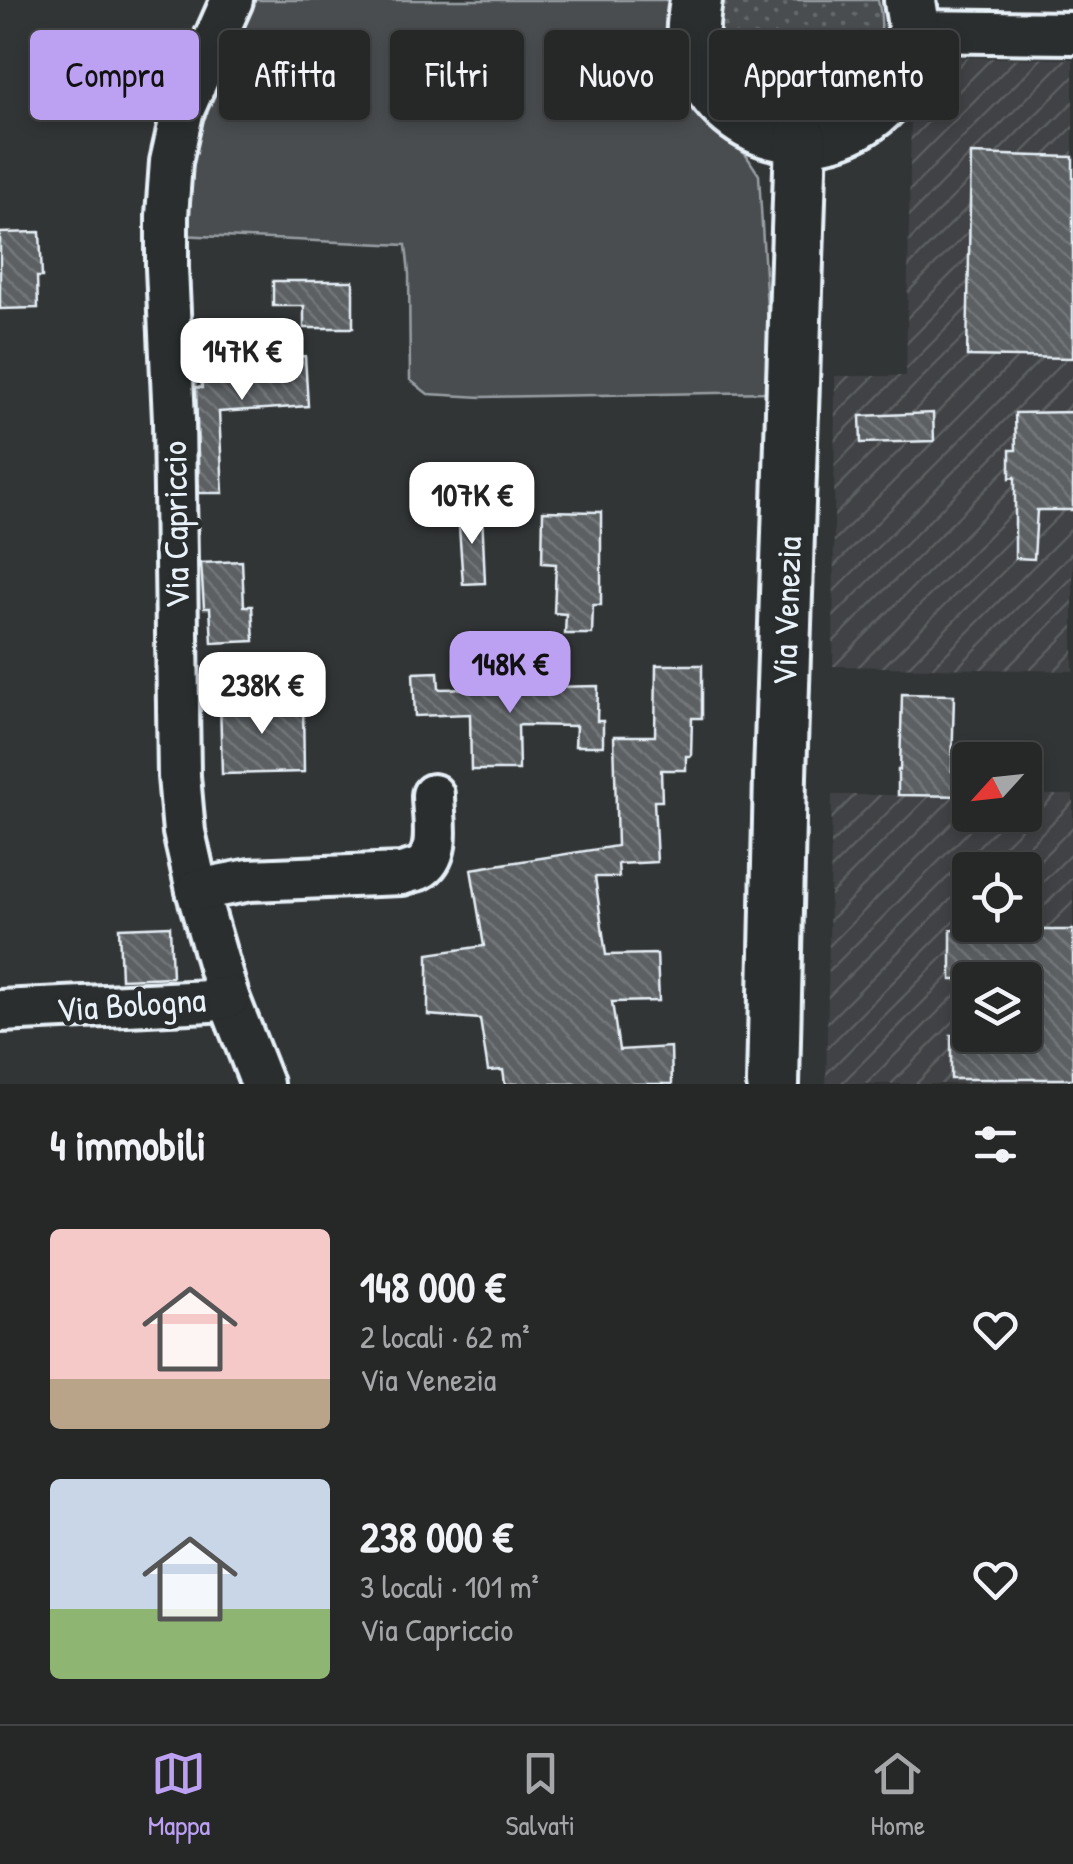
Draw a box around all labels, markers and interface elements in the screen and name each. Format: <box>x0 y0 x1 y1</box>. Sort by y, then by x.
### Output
chip: Compra <box>30 30 199 120</box>
chip: Affitta <box>219 30 370 120</box>
chip: Filtri <box>390 30 524 120</box>
chip: Nuovo <box>544 30 689 120</box>
chip: Appartamento <box>709 30 959 120</box>
pin: 147K € <box>161 318 323 403</box>
text: 147K € <box>203 329 281 372</box>
street label: Via Capriccio <box>150 441 200 609</box>
pin: 107K € <box>391 462 553 547</box>
text: 107K € <box>431 473 513 516</box>
street label: Via Venezia <box>760 535 812 686</box>
pin: 148K € <box>429 631 591 716</box>
text: 148K € <box>472 642 548 685</box>
pin: 238K € <box>181 652 343 737</box>
text: 238K € <box>221 663 303 706</box>
north arrow <box>952 742 1042 832</box>
map controls <box>952 742 1042 1052</box>
button: locate <box>952 852 1042 942</box>
button: layers <box>952 962 1042 1052</box>
street label: Via Bologna <box>55 975 208 1033</box>
text: 4 immobili <box>50 1116 206 1173</box>
icon: filters <box>968 1117 1023 1172</box>
text: 148 000 € <box>360 1258 505 1315</box>
icon: home <box>130 1269 250 1389</box>
icon: heart <box>968 1302 1023 1357</box>
text: 2 locali · 62 m² <box>360 1315 530 1358</box>
text: Via Venezia <box>360 1358 496 1401</box>
text: 238 000 € <box>360 1508 513 1565</box>
icon: home <box>130 1519 250 1639</box>
icon: heart <box>968 1552 1023 1607</box>
text: 3 locali · 101 m² <box>360 1565 539 1608</box>
text: Via Capriccio <box>360 1608 513 1651</box>
tab: Mappa <box>148 1746 210 1844</box>
tab: Salvati <box>506 1746 575 1844</box>
tab: Home <box>870 1746 925 1844</box>

